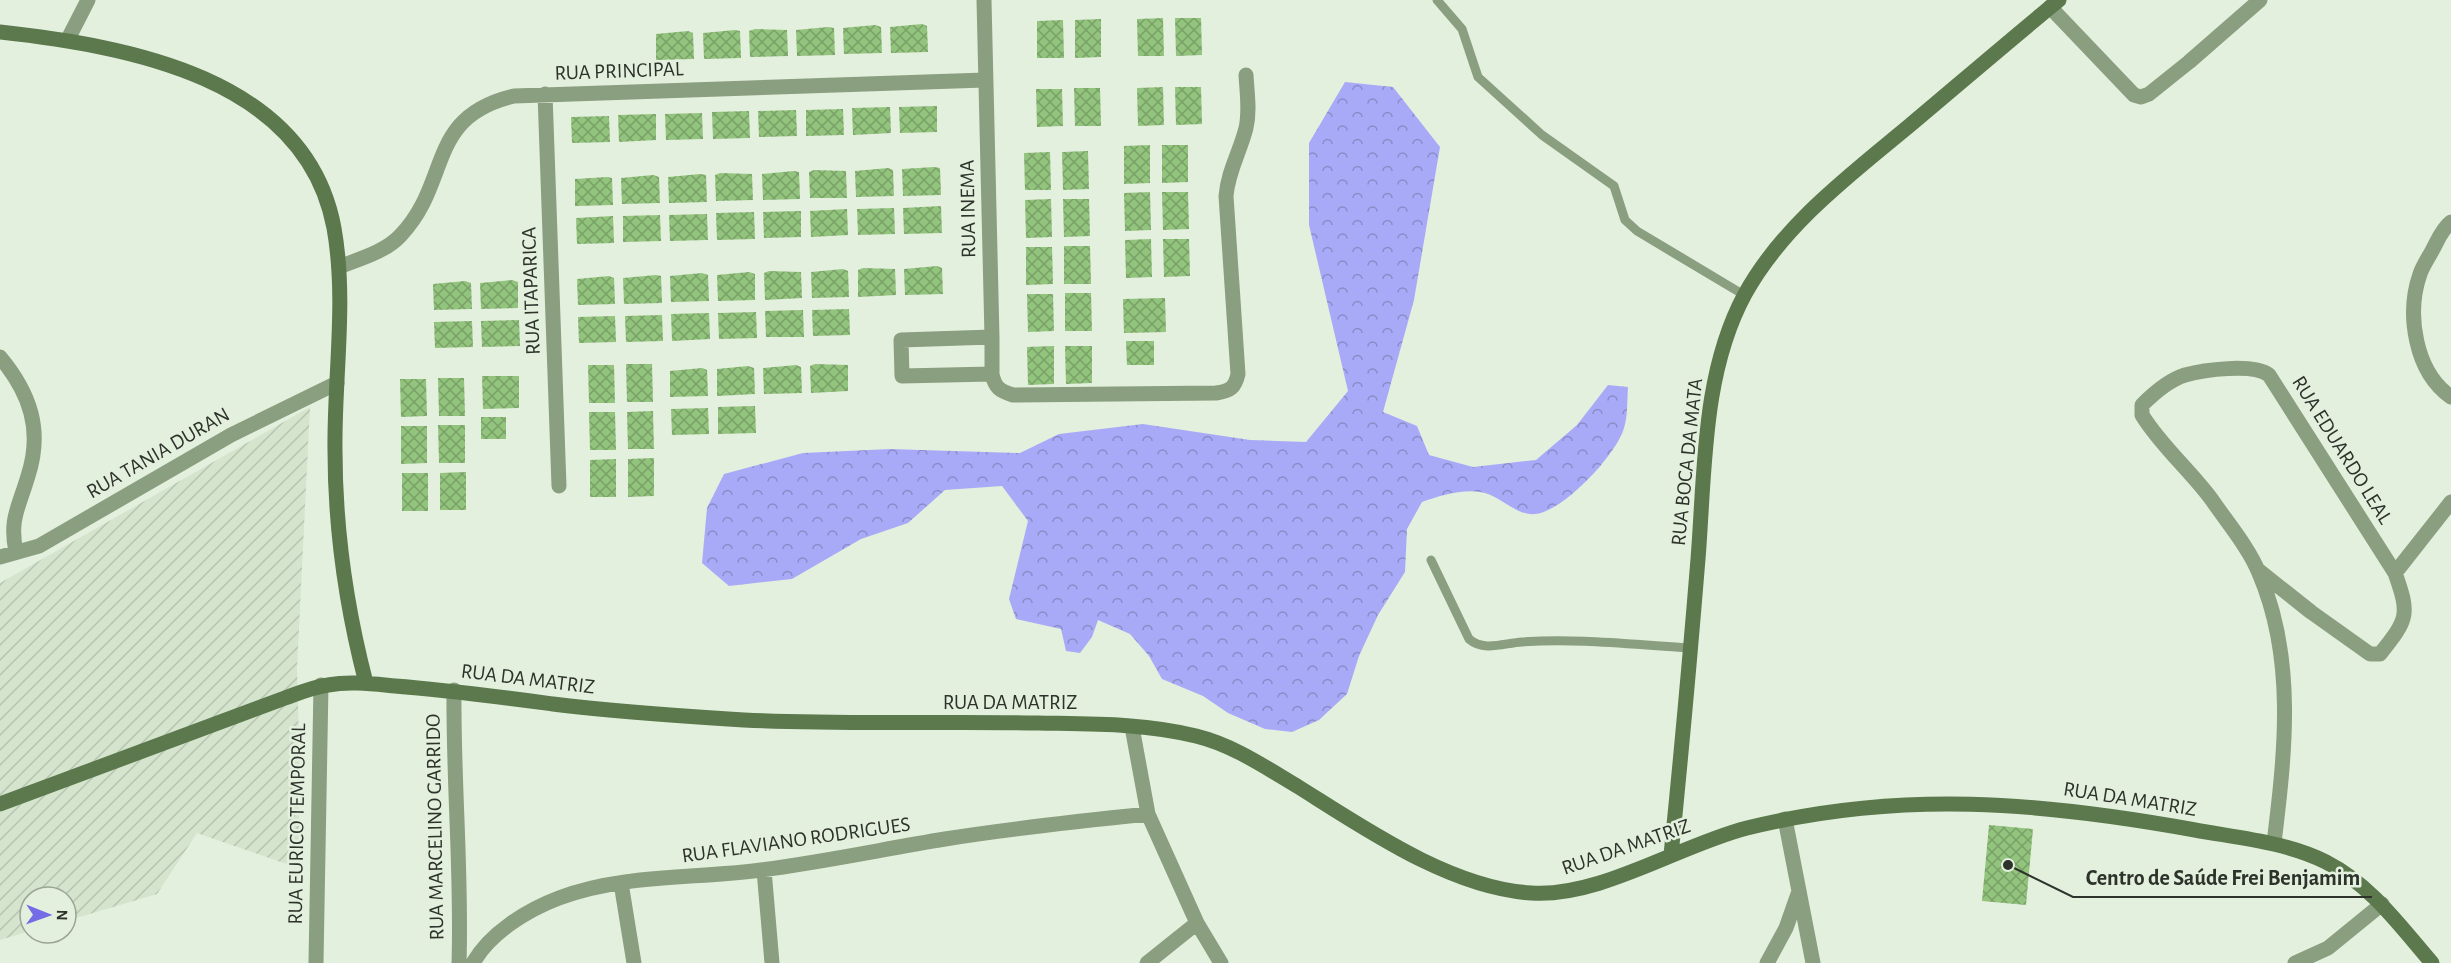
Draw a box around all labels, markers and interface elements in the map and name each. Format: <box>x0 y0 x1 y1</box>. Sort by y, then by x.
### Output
street label: RUA PRINCIPAL <box>554 58 684 84</box>
street label: RUA INEMA <box>957 160 979 258</box>
street label: RUA ITAPARICA <box>518 227 544 355</box>
street label: RUA EDUARDO LEAL <box>2288 372 2396 528</box>
street label: RUA BOCA DA MATA <box>1668 377 1706 547</box>
street label: RUA TANIA DURAN <box>83 404 233 502</box>
street label: RUA DA MATRIZ <box>460 660 596 698</box>
street label: RUA DA MATRIZ <box>943 692 1077 713</box>
street label: RUA MARCELINO GARRIDO <box>423 714 447 940</box>
street label: RUA EURICO TEMPORAL <box>285 723 309 925</box>
street label: RUA DA MATRIZ <box>2062 778 2198 820</box>
street label: RUA FLAVIANO RODRIGUES <box>680 814 912 866</box>
street label: RUA DA MATRIZ <box>1559 815 1693 879</box>
callout: Centro de Saúde Frei Benjamim <box>2073 857 2372 897</box>
text: Centro de Saúde Frei Benjamim <box>2086 867 2360 890</box>
north arrow <box>18 885 78 945</box>
text: N <box>54 910 70 921</box>

